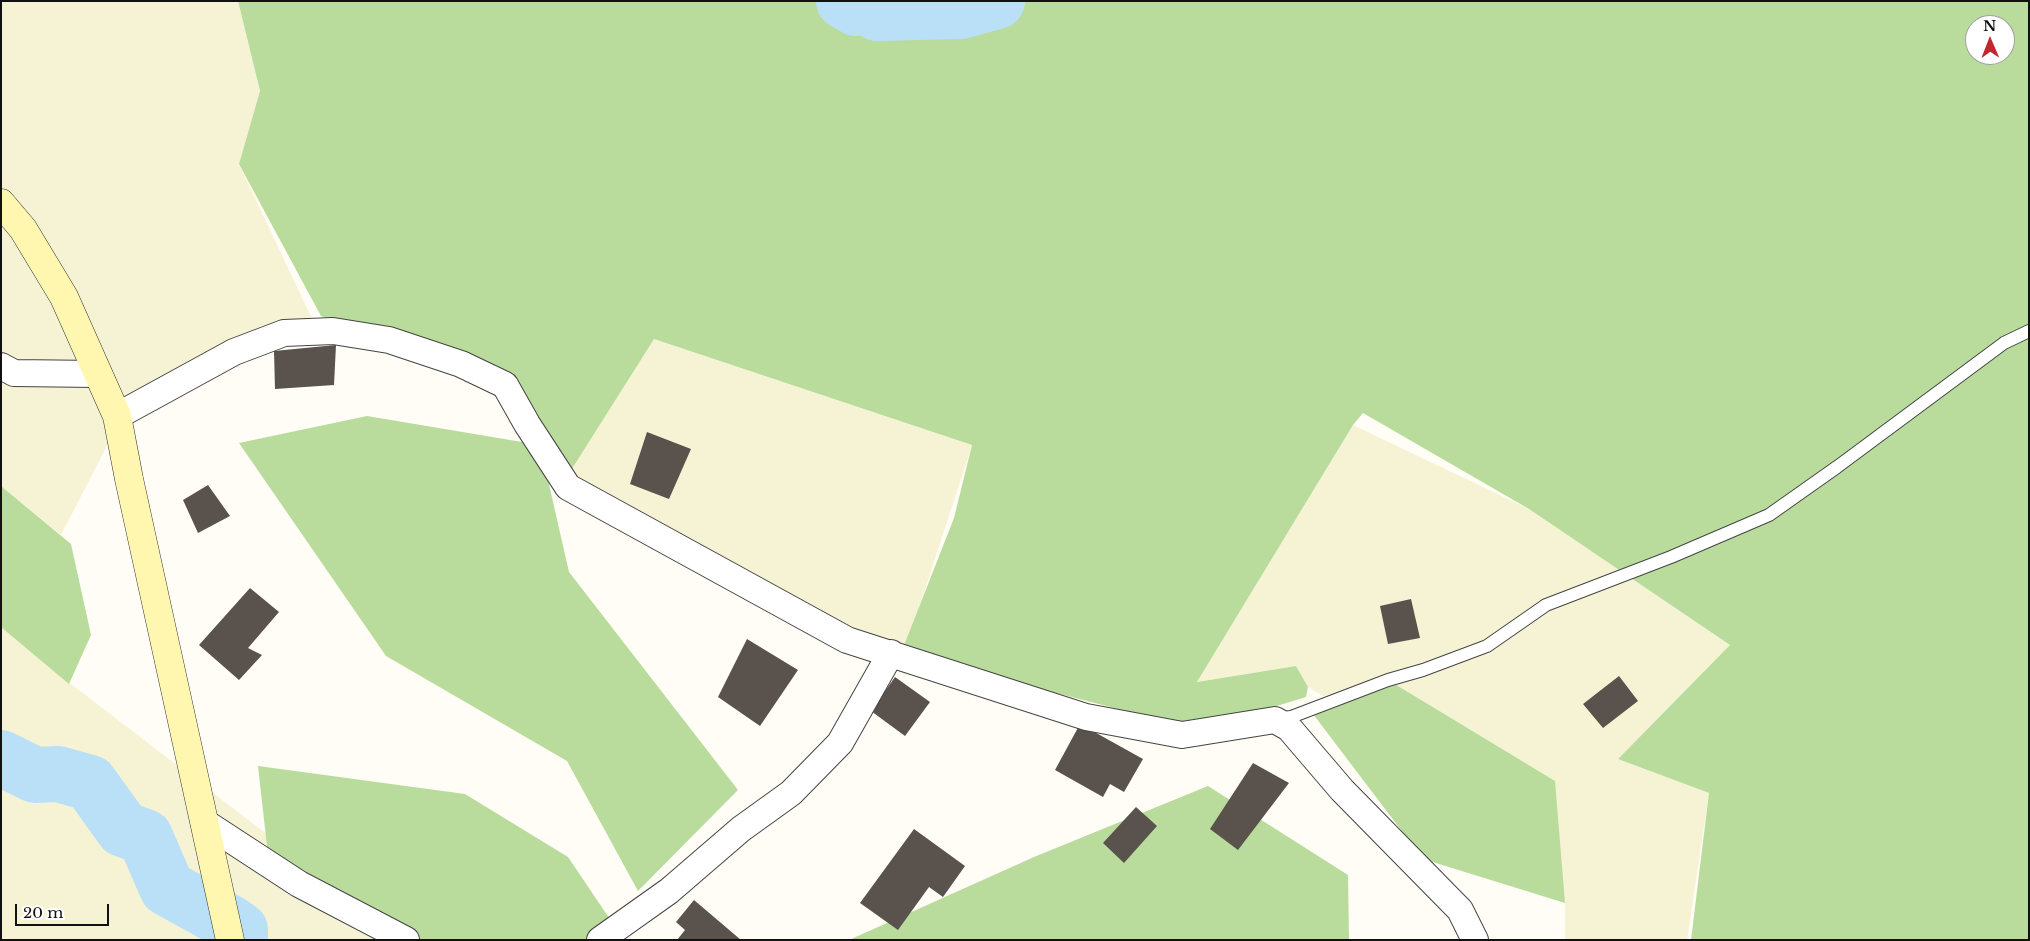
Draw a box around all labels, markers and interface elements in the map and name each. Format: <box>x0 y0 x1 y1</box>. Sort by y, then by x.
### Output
north arrow <box>1965 15 2015 65</box>
text: N <box>1983 17 1996 35</box>
scale bar <box>18 894 111 926</box>
text: 20 m <box>23 903 63 922</box>

